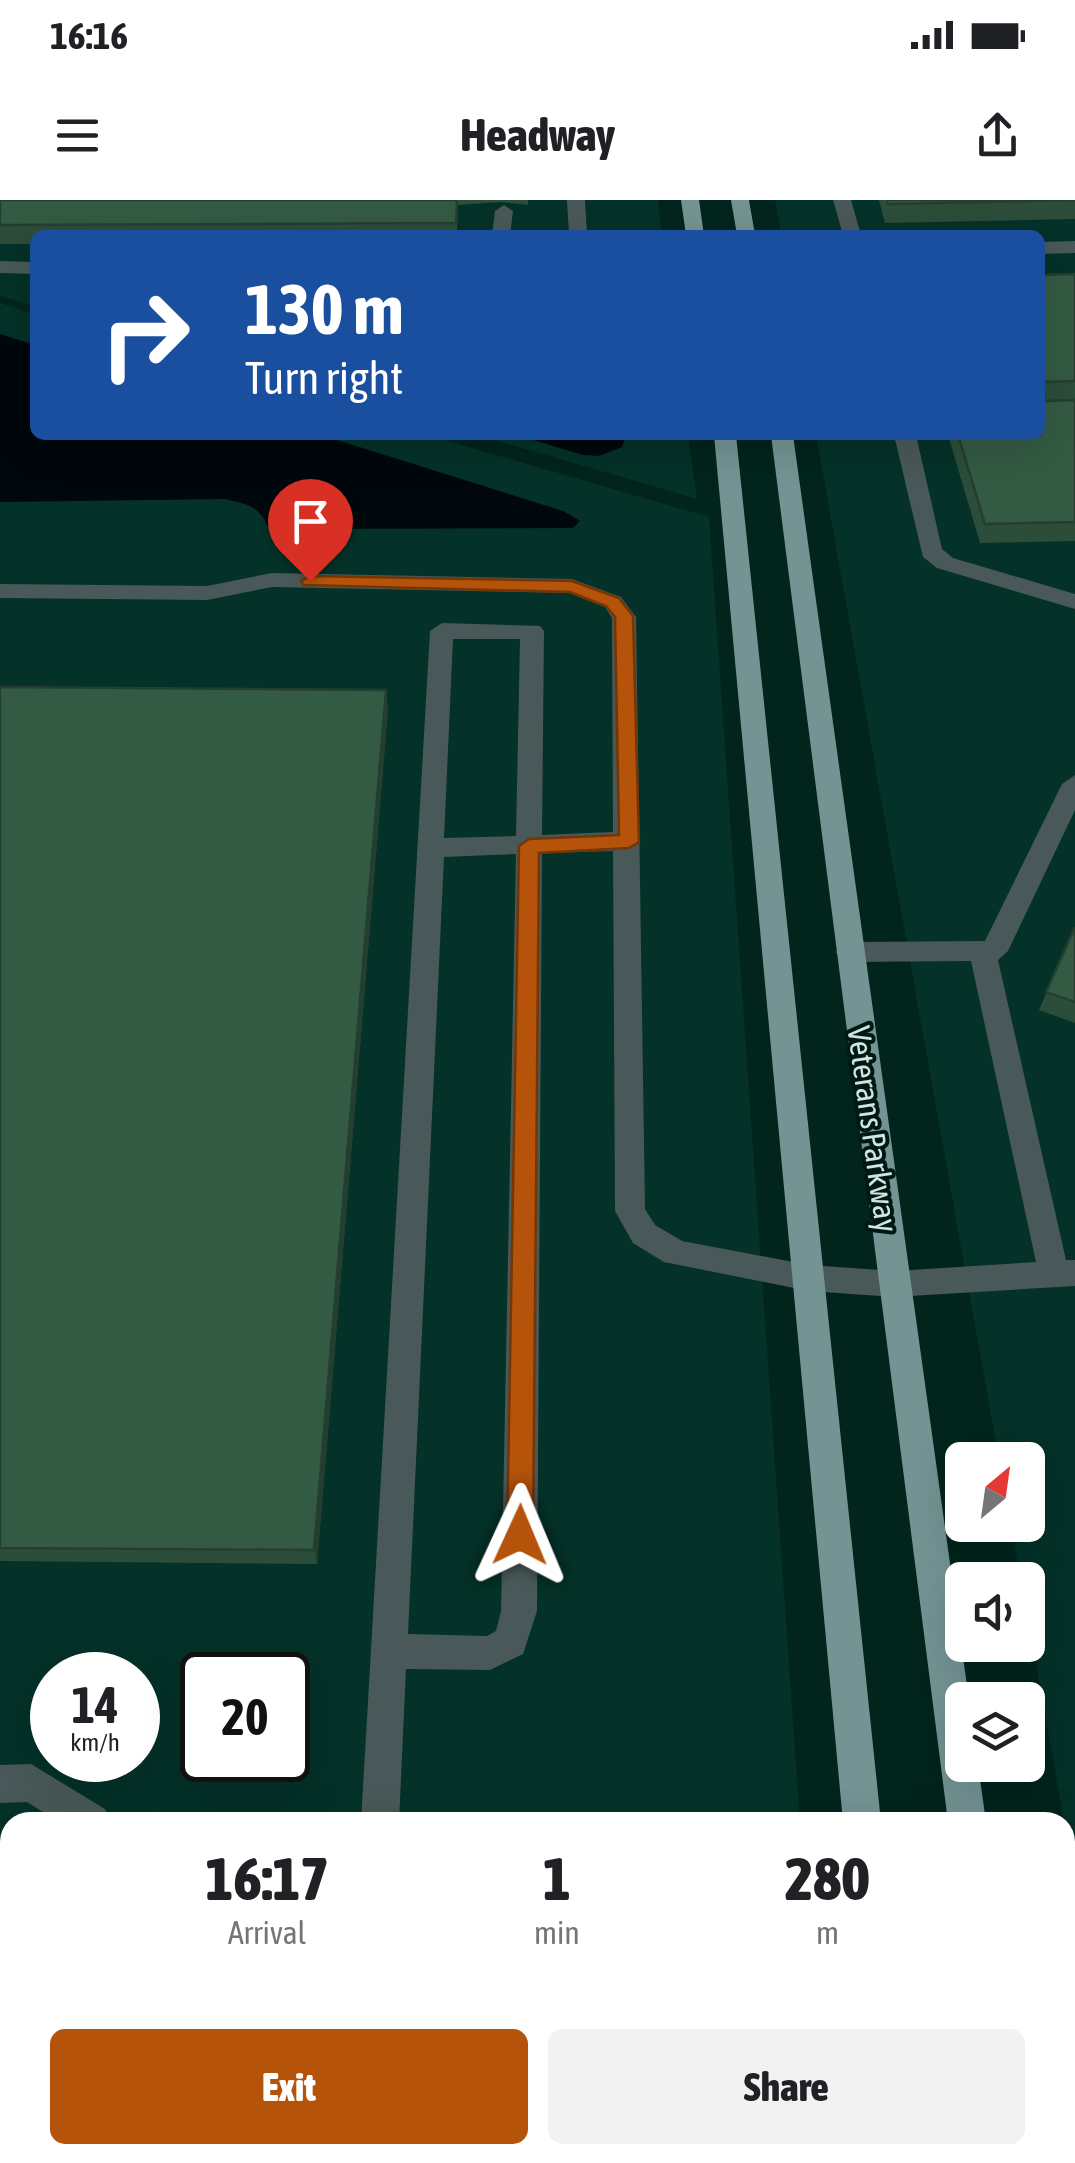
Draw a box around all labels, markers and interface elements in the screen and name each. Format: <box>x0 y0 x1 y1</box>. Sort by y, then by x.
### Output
text: 16:16 <box>50 14 128 57</box>
icon: menu <box>50 108 105 163</box>
icon: share <box>970 108 1025 163</box>
text: Headway <box>460 109 615 161</box>
text: 130 m <box>245 269 404 349</box>
icon: right <box>80 270 210 400</box>
text: Turn right <box>245 352 403 404</box>
pin <box>268 479 353 582</box>
icon: arrive <box>283 494 338 549</box>
street label: Veterans Parkway <box>840 1024 906 1234</box>
north arrow <box>945 1442 1045 1542</box>
map controls <box>945 1442 1045 1782</box>
position arrow <box>468 1483 572 1587</box>
button: sound <box>945 1562 1045 1662</box>
speed limit sign: 20 <box>180 1652 310 1782</box>
text: 14 <box>71 1676 118 1734</box>
button: layers <box>945 1682 1045 1782</box>
text: km/h <box>70 1728 120 1756</box>
text: 16:17 <box>205 1844 329 1913</box>
text: 1 <box>543 1844 571 1913</box>
text: 280 <box>785 1844 870 1913</box>
text: Arrival <box>228 1914 306 1951</box>
text: min <box>534 1914 580 1951</box>
text: m <box>816 1914 839 1951</box>
button: Exit <box>50 2029 528 2144</box>
button: Share <box>548 2029 1025 2144</box>

